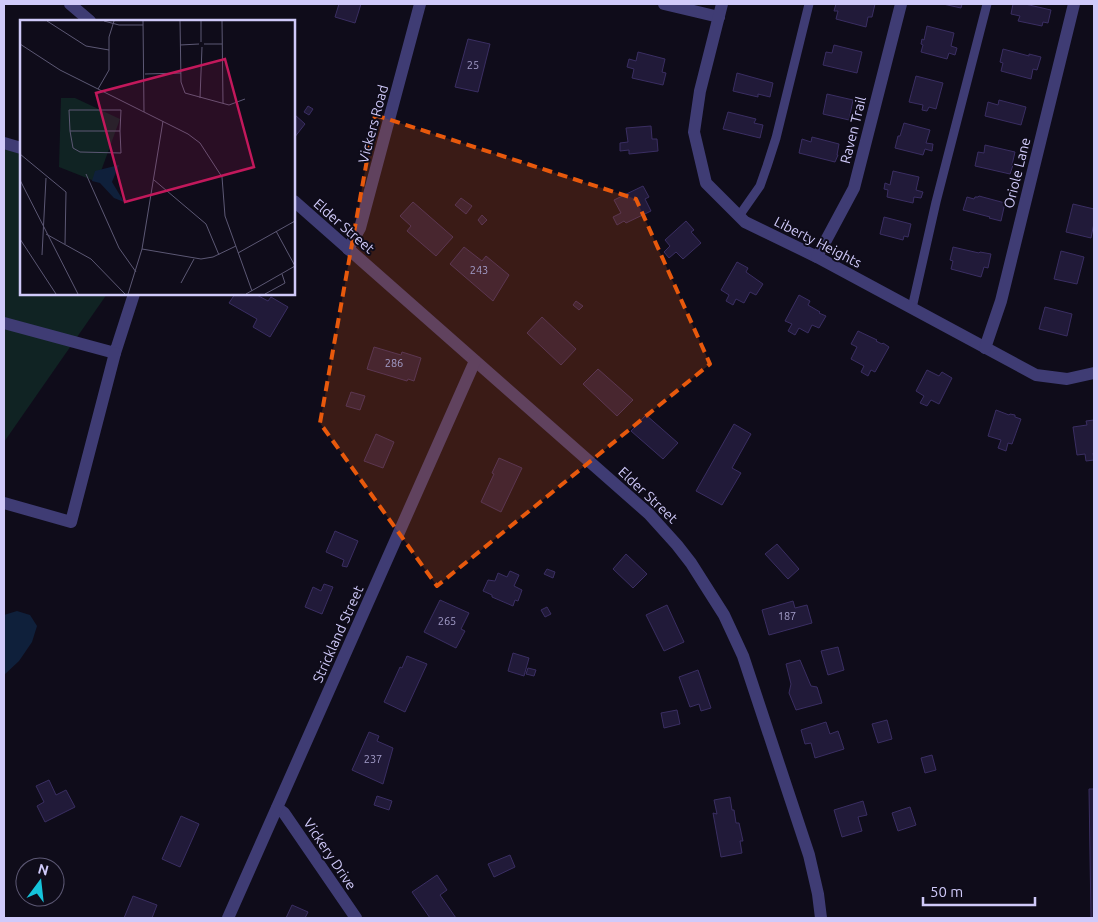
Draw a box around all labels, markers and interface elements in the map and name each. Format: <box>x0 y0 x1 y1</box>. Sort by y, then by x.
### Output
inset map <box>20 20 295 295</box>
house number: 25 <box>467 59 479 71</box>
street label: Vickers Road <box>355 83 391 165</box>
street label: Raven Trail <box>837 95 869 165</box>
street label: Oriole Lane <box>1000 136 1034 210</box>
street label: Elder Street <box>310 195 378 257</box>
street label: Liberty Heights <box>772 213 864 271</box>
house number: 243 <box>470 264 488 276</box>
house number: 286 <box>385 357 403 369</box>
street label: Elder Street <box>615 464 681 527</box>
street label: Strickland Street <box>309 583 367 685</box>
house number: 187 <box>778 610 796 622</box>
house number: 265 <box>438 615 456 627</box>
house number: 237 <box>364 753 382 765</box>
street label: Vickery Drive <box>300 815 360 893</box>
north arrow <box>15 857 65 907</box>
text: N <box>36 860 50 879</box>
scale bar <box>923 874 1036 906</box>
text: 50 m <box>930 883 963 900</box>

